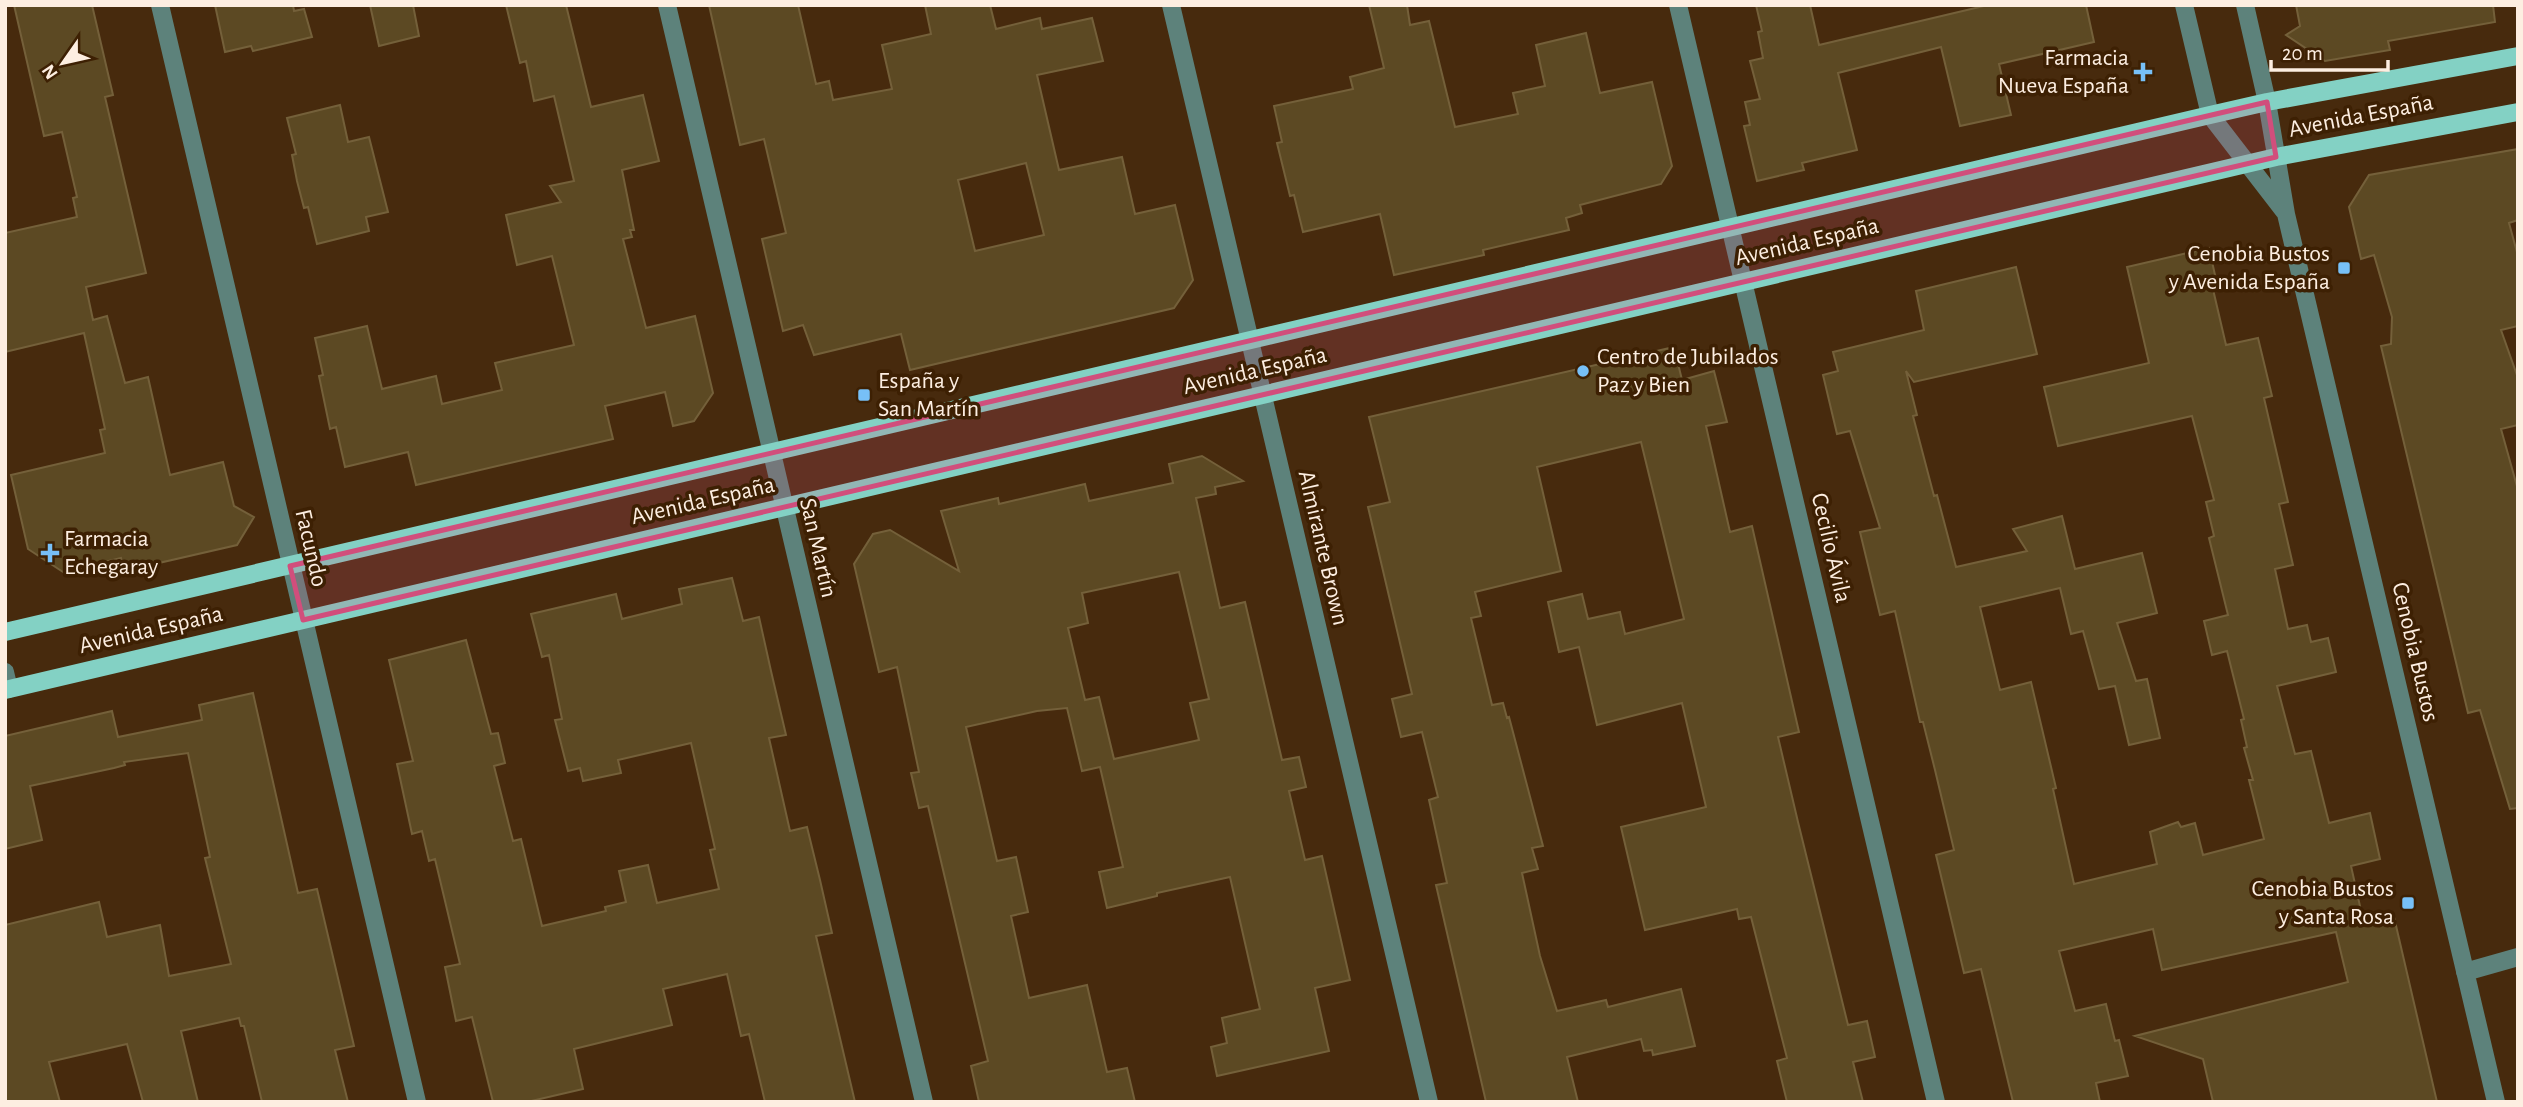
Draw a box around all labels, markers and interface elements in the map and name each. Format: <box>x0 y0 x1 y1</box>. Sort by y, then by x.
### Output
north arrow <box>28 28 98 98</box>
scale bar <box>2271 28 2388 72</box>
text: 20 m <box>2282 43 2323 64</box>
place label: Farmacia Nueva España <box>1998 46 2129 98</box>
text: N <box>39 61 62 82</box>
marker: Farmacia Nueva España <box>2135 64 2151 80</box>
street label: Avenida España <box>2287 90 2435 142</box>
street label: Avenida España <box>1733 214 1881 270</box>
place label: Cenobia Bustos y Avenida España <box>2168 242 2330 294</box>
marker: Cenobia Bustos y Avenida España <box>2336 260 2352 276</box>
street label: Avenida España <box>1181 343 1329 399</box>
place label: Centro de Jubilados Paz y Bien <box>1597 345 1779 397</box>
marker: Centro de Jubilados Paz y Bien <box>1575 363 1591 379</box>
place label: España y San Martín <box>878 369 979 421</box>
marker: España y San Martín <box>856 387 872 403</box>
street label: Almirante Brown <box>1294 468 1352 628</box>
street label: Avenida España <box>629 473 777 529</box>
street label: Cecilio Ávila <box>1807 490 1857 605</box>
street label: San Martín <box>795 496 841 600</box>
street label: Facundo <box>290 507 332 589</box>
place label: Farmacia Echegaray <box>64 527 158 579</box>
marker: Farmacia Echegaray <box>42 545 58 561</box>
street label: Cenobia Bustos <box>2387 580 2443 724</box>
street label: Avenida España <box>77 602 225 658</box>
place label: Cenobia Bustos y Santa Rosa <box>2252 877 2394 929</box>
marker: Cenobia Bustos y Santa Rosa <box>2400 895 2416 911</box>

